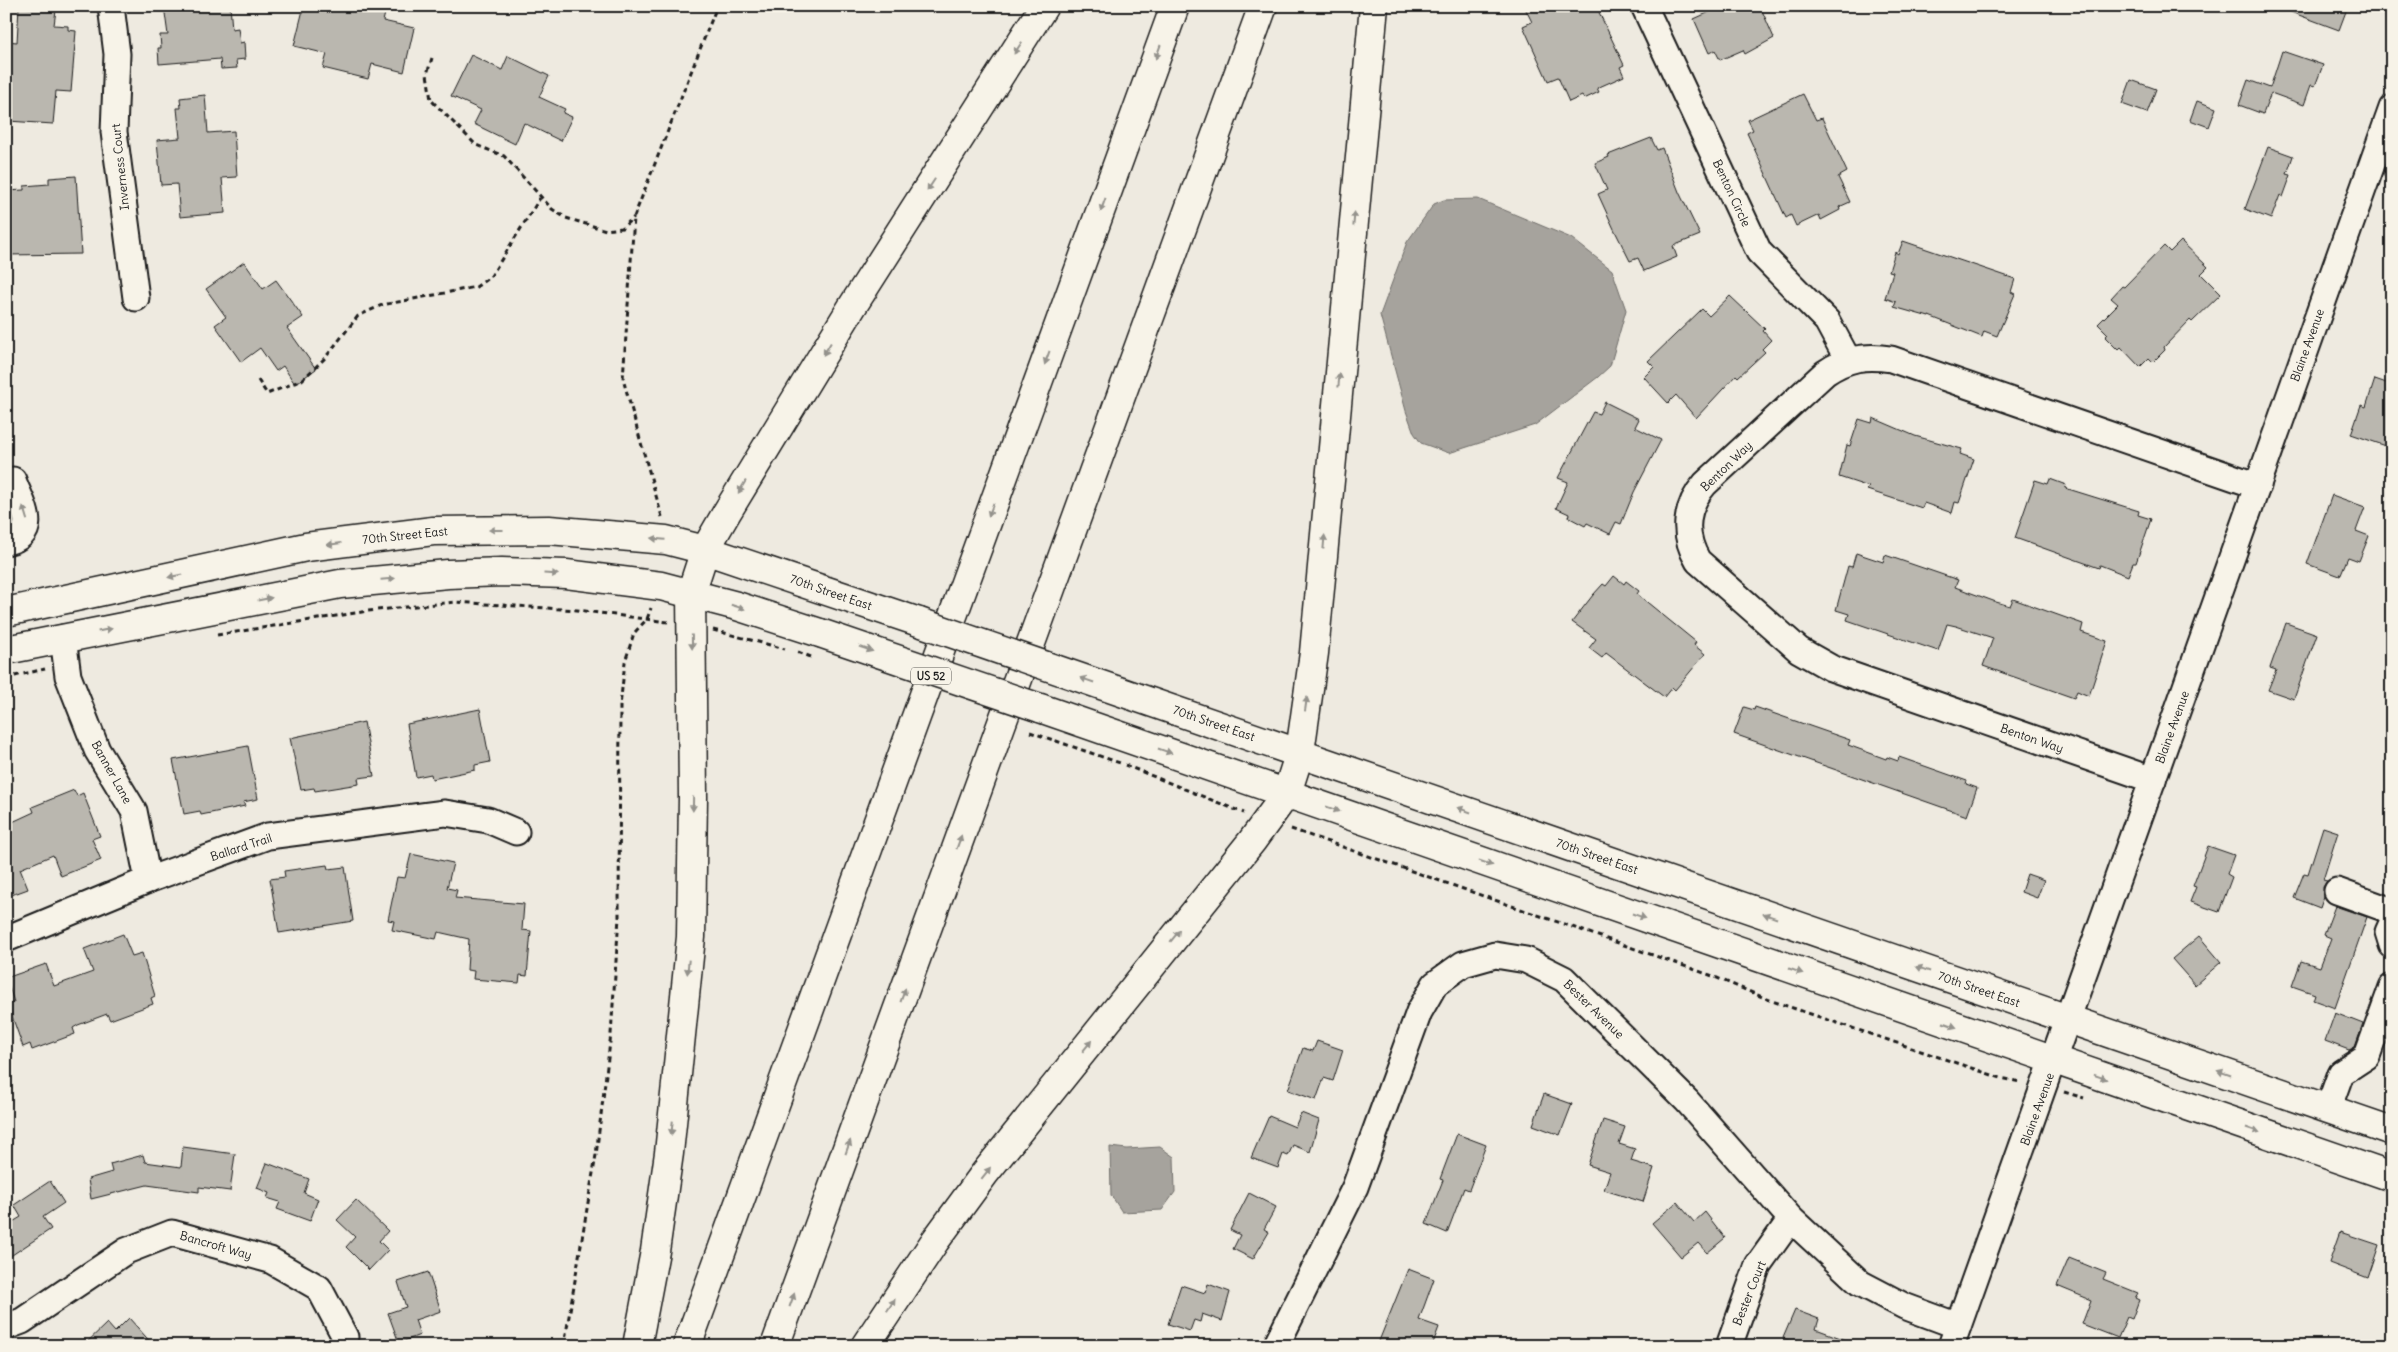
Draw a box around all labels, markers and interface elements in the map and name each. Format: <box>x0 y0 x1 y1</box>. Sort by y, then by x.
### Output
one-way arrow <box>1013 41 1023 54</box>
one-way arrow <box>1154 45 1162 60</box>
street label: Inverness Court <box>108 123 132 211</box>
street label: Benton Circle <box>1710 157 1754 229</box>
one-way arrow <box>926 178 935 191</box>
one-way arrow <box>1099 198 1107 213</box>
one-way arrow <box>1351 210 1359 226</box>
street label: Blaine Avenue <box>2287 306 2327 384</box>
one-way arrow <box>822 342 831 355</box>
one-way arrow <box>1043 350 1050 365</box>
one-way arrow <box>1335 372 1343 388</box>
street label: Benton Way <box>1697 438 1755 494</box>
one-way arrow <box>738 481 747 494</box>
one-way arrow <box>987 503 995 518</box>
one-way arrow <box>20 505 28 520</box>
street label: 70th Street East <box>362 523 448 547</box>
one-way arrow <box>487 526 503 534</box>
one-way arrow <box>1320 534 1328 550</box>
one-way arrow <box>649 535 665 543</box>
one-way arrow <box>326 540 342 548</box>
one-way arrow <box>543 570 559 578</box>
street label: 70th Street East <box>788 571 874 613</box>
one-way arrow <box>167 573 183 581</box>
one-way arrow <box>381 575 397 583</box>
one-way arrow <box>257 594 273 602</box>
one-way arrow <box>730 603 745 611</box>
one-way arrow <box>98 625 114 633</box>
one-way arrow <box>688 634 696 650</box>
one-way arrow <box>858 646 873 653</box>
road number: US 52 <box>911 668 951 684</box>
one-way arrow <box>1079 676 1094 684</box>
street label: Blaine Avenue <box>2152 688 2192 766</box>
one-way arrow <box>1303 695 1311 711</box>
street label: 70th Street East <box>1171 702 1257 744</box>
street label: Benton Way <box>1998 720 2066 756</box>
street label: Banner Lane <box>89 738 135 806</box>
one-way arrow <box>1157 748 1172 756</box>
one-way arrow <box>689 797 697 813</box>
one-way arrow <box>1325 806 1340 813</box>
one-way arrow <box>1457 806 1472 813</box>
street label: Ballard Trail <box>208 830 274 864</box>
one-way arrow <box>955 834 963 849</box>
street label: 70th Street East <box>1554 835 1640 877</box>
one-way arrow <box>1479 859 1494 867</box>
one-way arrow <box>1762 912 1777 919</box>
one-way arrow <box>1632 913 1647 920</box>
one-way arrow <box>1170 930 1181 943</box>
one-way arrow <box>684 959 692 975</box>
one-way arrow <box>1915 965 1930 973</box>
one-way arrow <box>1789 968 1804 975</box>
street label: 70th Street East <box>1936 968 2022 1010</box>
street label: Bester Avenue <box>1561 976 1627 1042</box>
one-way arrow <box>900 987 907 1002</box>
one-way arrow <box>1943 1021 1958 1029</box>
one-way arrow <box>1082 1040 1093 1053</box>
one-way arrow <box>2216 1069 2231 1077</box>
street label: Blaine Avenue <box>2017 1070 2057 1148</box>
one-way arrow <box>2092 1074 2107 1081</box>
one-way arrow <box>668 1121 676 1137</box>
one-way arrow <box>2246 1127 2261 1134</box>
one-way arrow <box>844 1139 852 1154</box>
one-way arrow <box>981 1166 991 1180</box>
street label: Bancroft Way <box>178 1228 254 1262</box>
street label: Bester Court <box>1729 1258 1769 1328</box>
one-way arrow <box>788 1292 796 1307</box>
one-way arrow <box>886 1298 896 1311</box>

